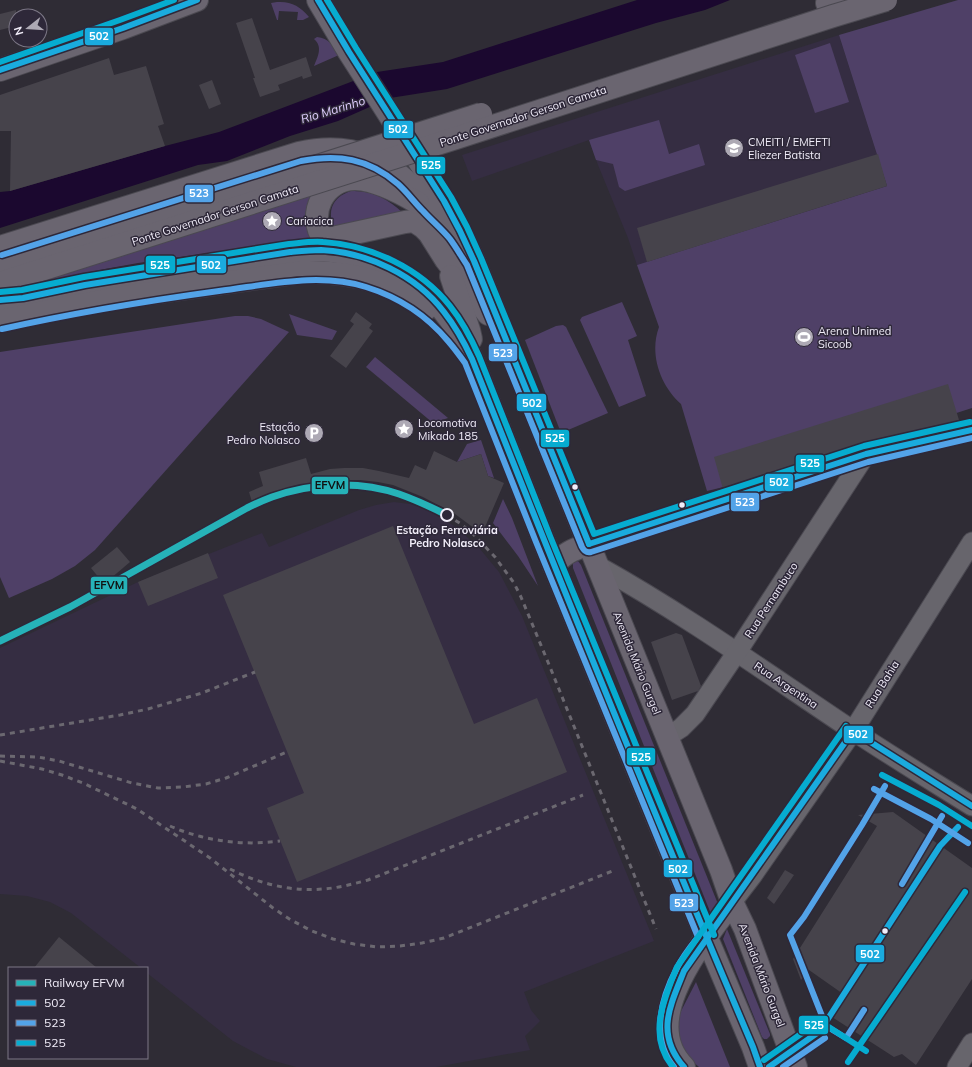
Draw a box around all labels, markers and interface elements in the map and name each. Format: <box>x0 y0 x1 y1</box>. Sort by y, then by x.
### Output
north arrow <box>8 8 48 48</box>
text: N <box>11 25 26 37</box>
line badge: 502 <box>84 27 114 46</box>
text: 502 <box>89 29 109 43</box>
street label: Ponte Governador Gerson Camata <box>438 82 608 150</box>
water label: Rio Marinho <box>299 93 367 126</box>
line badge: 502 <box>383 120 414 139</box>
text: 502 <box>388 122 408 136</box>
place label: CMEITI / EMEFTI Eliezer Batista <box>748 135 831 162</box>
school or university icon: CMEITI / EMEFTI Eliezer Batista <box>723 137 745 159</box>
line badge: 525 <box>416 156 446 175</box>
text: 525 <box>421 158 441 172</box>
street label: Ponte Governador Gerson Camata <box>130 181 300 249</box>
line badge: 523 <box>184 184 214 203</box>
text: 523 <box>189 186 209 200</box>
place icon: Cariacica <box>261 210 283 232</box>
place label: Cariacica <box>286 214 333 228</box>
line badge: 525 <box>145 255 176 274</box>
line badge: 502 <box>196 255 227 274</box>
text: 525 <box>150 258 170 272</box>
text: 502 <box>201 258 221 272</box>
place label: Arena Unimed Sicoob <box>818 324 891 351</box>
sports icon: Arena Unimed Sicoob <box>793 326 815 348</box>
line badge: 523 <box>488 343 518 362</box>
text: 523 <box>493 346 513 360</box>
line badge: 502 <box>516 393 547 412</box>
text: 502 <box>522 396 542 410</box>
place label: Locomotiva Mikado 185 <box>418 416 478 443</box>
place icon: Locomotiva Mikado 185 <box>393 418 415 440</box>
place label: Estação Pedro Nolasco <box>227 420 300 447</box>
parking icon: Estação Pedro Nolasco <box>303 422 325 444</box>
line badge: 525 <box>540 429 570 448</box>
text: 525 <box>545 431 565 445</box>
line badge: 525 <box>795 454 825 473</box>
text: 525 <box>800 456 820 470</box>
line badge: 502 <box>764 473 794 492</box>
text: 502 <box>769 475 789 489</box>
line badge: EFVM <box>311 476 349 495</box>
text: EFVM <box>315 478 345 492</box>
unlabelled marker <box>570 482 580 492</box>
line badge: 523 <box>730 492 760 512</box>
text: 523 <box>735 495 755 509</box>
unlabelled marker <box>677 500 687 510</box>
marker: Estação Ferroviária Pedro Nolasco <box>440 508 454 522</box>
place label: Estação Ferroviária Pedro Nolasco <box>396 523 498 550</box>
street label: Rua Pernambuco <box>741 559 801 641</box>
line badge: EFVM <box>90 576 128 595</box>
text: EFVM <box>94 578 124 592</box>
street label: Avenida Mário Gurgel <box>610 609 664 717</box>
street label: Rua Bahia <box>862 658 902 710</box>
street label: Rua Argentina <box>751 659 821 711</box>
line badge: 502 <box>843 725 874 744</box>
text: 502 <box>848 727 868 741</box>
line badge: 525 <box>626 747 656 766</box>
text: 525 <box>631 750 651 764</box>
line badge: 502 <box>663 859 693 878</box>
text: 502 <box>668 862 688 876</box>
line badge: 523 <box>669 893 699 912</box>
text: 523 <box>674 896 694 910</box>
street label: Avenida Mário Gurgel <box>736 921 788 1029</box>
unlabelled marker <box>880 926 890 936</box>
line badge: 502 <box>855 944 885 963</box>
text: 502 <box>860 947 880 961</box>
legend <box>8 967 148 1059</box>
text: Railway EFVM <box>44 975 125 990</box>
text: 502 <box>44 995 66 1010</box>
text: 523 <box>44 1015 66 1030</box>
line badge: 525 <box>798 1015 829 1035</box>
text: 525 <box>804 1018 824 1032</box>
text: 525 <box>44 1035 66 1050</box>

